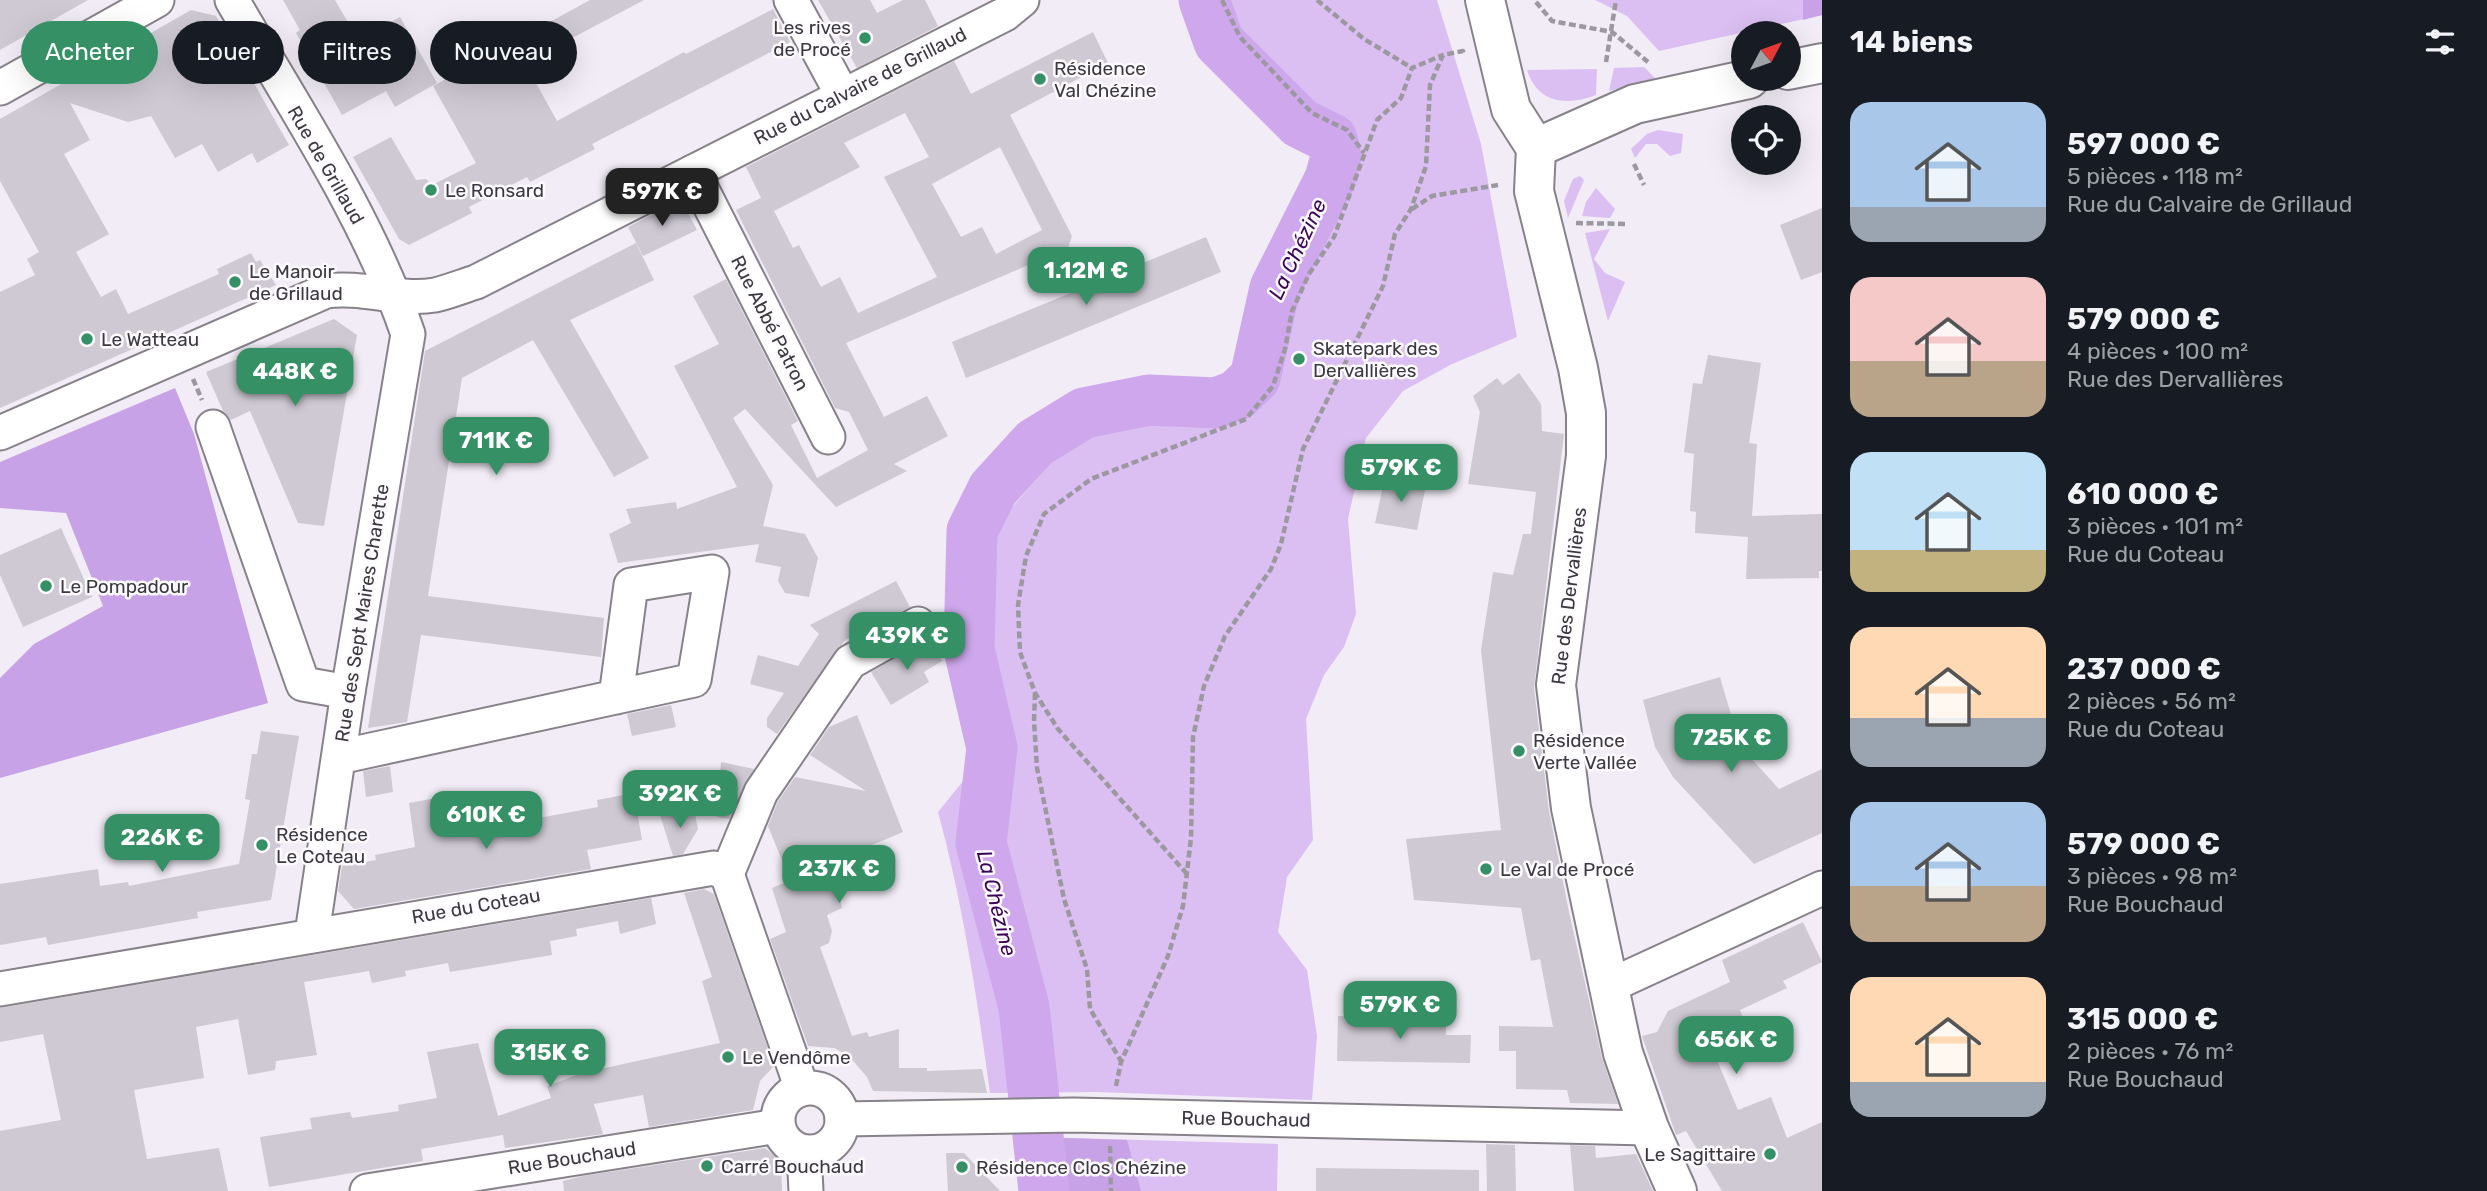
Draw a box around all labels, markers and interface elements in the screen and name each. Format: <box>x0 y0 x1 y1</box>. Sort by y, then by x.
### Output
place label: Les rives de Procé <box>773 16 851 61</box>
chip: Acheter <box>21 21 158 84</box>
chip: Louer <box>172 21 284 84</box>
chip: Filtres <box>298 21 416 84</box>
chip: Nouveau <box>430 21 577 84</box>
north arrow <box>1731 21 1801 91</box>
map controls <box>1731 21 1801 175</box>
street label: Rue du Calvaire de Grillaud <box>750 22 970 150</box>
icon: filters <box>2421 23 2459 61</box>
text: 14 biens <box>1850 24 1973 60</box>
marker: Les rives de Procé <box>857 30 873 46</box>
place label: Résidence Val Chézine <box>1054 57 1156 102</box>
marker: Résidence Val Chézine <box>1032 71 1048 87</box>
street label: Rue de Grillaud <box>283 102 369 228</box>
button: locate <box>1731 105 1801 175</box>
text: 597 000 € <box>2067 126 2220 162</box>
icon: home <box>1906 130 1990 214</box>
text: 5 pièces · 118 m² <box>2067 162 2243 190</box>
pin: 597K € <box>605 168 719 228</box>
text: 597K € <box>622 177 702 205</box>
place label: Le Ronsard <box>445 179 544 202</box>
marker: Le Ronsard <box>423 182 439 198</box>
text: Rue du Calvaire de Grillaud <box>2067 190 2352 218</box>
water label: La Chézine <box>1263 195 1331 303</box>
pin: 1.12M € <box>1021 247 1151 307</box>
street label: Rue Abbé Patron <box>726 252 814 394</box>
text: 1.12M € <box>1044 256 1128 284</box>
place label: Le Manoir de Grillaud <box>249 260 343 305</box>
marker: Le Manoir de Grillaud <box>227 274 243 290</box>
text: 579 000 € <box>2067 301 2220 337</box>
icon: home <box>1906 305 1990 389</box>
place label: Le Watteau <box>101 328 199 351</box>
marker: Le Watteau <box>79 331 95 347</box>
place label: Skatepark des Dervallières <box>1313 337 1438 382</box>
text: 4 pièces · 100 m² <box>2067 337 2248 365</box>
pin: 448K € <box>238 348 352 408</box>
marker: Skatepark des Dervallières <box>1291 351 1307 367</box>
text: 448K € <box>252 357 338 385</box>
text: Rue des Dervallières <box>2067 365 2284 393</box>
pin: 711K € <box>439 418 553 477</box>
text: 711K € <box>459 426 533 454</box>
pin: 579K € <box>1344 444 1458 504</box>
text: 579K € <box>1361 453 1441 481</box>
text: 610 000 € <box>2067 476 2219 512</box>
icon: home <box>1906 480 1990 564</box>
street label: Rue des Sept Maires Charette <box>330 482 394 744</box>
street label: Rue des Dervallières <box>1547 506 1591 686</box>
text: 3 pièces · 101 m² <box>2067 512 2243 540</box>
text: Rue du Coteau <box>2067 540 2224 568</box>
place label: Le Pompadour <box>60 575 189 598</box>
marker: Le Pompadour <box>38 578 54 594</box>
pin: 439K € <box>850 612 964 672</box>
text: 439K € <box>865 621 949 649</box>
text: 237 000 € <box>2067 651 2221 687</box>
icon: home <box>1906 655 1990 739</box>
text: 2 pièces · 56 m² <box>2067 687 2236 715</box>
pin: 725K € <box>1674 714 1788 774</box>
text: Rue du Coteau <box>2067 715 2224 743</box>
text: 725K € <box>1690 723 1772 751</box>
place label: Résidence Verte Vallée <box>1533 729 1637 774</box>
marker: Résidence Verte Vallée <box>1511 743 1527 759</box>
pin: 392K € <box>623 770 737 830</box>
text: 392K € <box>639 779 721 807</box>
pin: 610K € <box>429 792 543 851</box>
text: 610K € <box>446 800 526 828</box>
pin: 226K € <box>105 814 219 874</box>
text: 226K € <box>121 823 203 851</box>
place label: Résidence Le Coteau <box>276 823 368 868</box>
text: 579 000 € <box>2067 826 2220 862</box>
icon: home <box>1906 830 1990 914</box>
marker: Résidence Le Coteau <box>254 837 270 853</box>
pin: 237K € <box>782 846 896 905</box>
water label: La Chézine <box>972 848 1022 959</box>
text: 237K € <box>798 854 880 882</box>
place label: Le Val de Procé <box>1500 858 1634 881</box>
marker: Le Val de Procé <box>1478 861 1494 877</box>
text: 3 pièces · 98 m² <box>2067 862 2237 890</box>
street label: Rue du Coteau <box>410 883 542 929</box>
text: Rue Bouchaud <box>2067 890 2224 918</box>
pin: 579K € <box>1343 982 1457 1041</box>
text: 579K € <box>1360 990 1440 1018</box>
text: 315 000 € <box>2067 1001 2218 1037</box>
icon: home <box>1906 1005 1990 1089</box>
pin: 656K € <box>1679 1016 1793 1076</box>
text: 656K € <box>1695 1025 1777 1053</box>
pin: 315K € <box>493 1030 607 1089</box>
text: 2 pièces · 76 m² <box>2067 1037 2233 1065</box>
text: 315K € <box>510 1038 590 1066</box>
place label: Le Vendôme <box>742 1046 851 1069</box>
marker: Le Vendôme <box>720 1049 736 1065</box>
text: Rue Bouchaud <box>2067 1065 2224 1093</box>
street label: Rue Bouchaud <box>1181 1106 1311 1132</box>
street label: Rue Bouchaud <box>506 1137 638 1179</box>
place label: Le Sagittaire <box>1644 1143 1756 1166</box>
marker: Le Sagittaire <box>1762 1146 1778 1162</box>
place label: Carré Bouchaud <box>721 1155 864 1178</box>
place label: Résidence Clos Chézine <box>976 1156 1186 1179</box>
marker: Carré Bouchaud <box>699 1158 715 1174</box>
marker: Résidence Clos Chézine <box>954 1159 970 1175</box>

